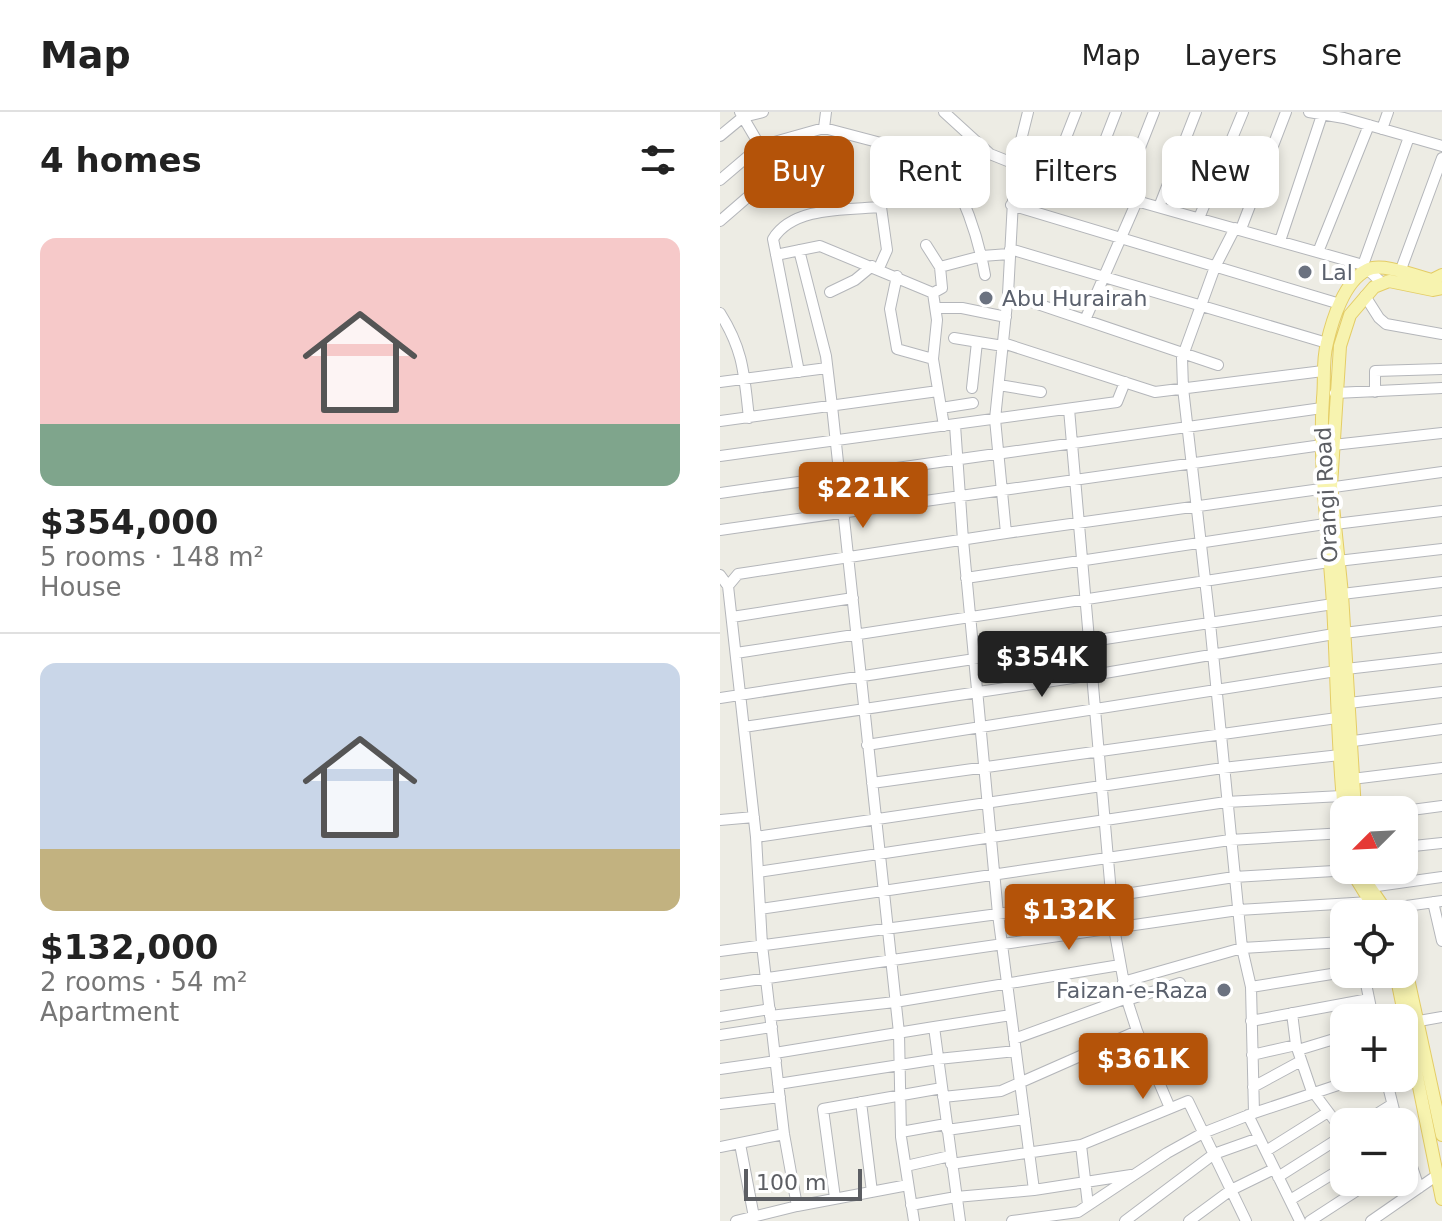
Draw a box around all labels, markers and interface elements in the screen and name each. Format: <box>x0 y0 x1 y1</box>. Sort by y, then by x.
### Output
text: Map <box>40 33 131 77</box>
text: Map <box>1081 39 1141 72</box>
text: Layers <box>1185 39 1277 72</box>
text: Share <box>1321 39 1402 72</box>
chip: Buy <box>744 136 854 208</box>
chip: Rent <box>870 136 990 208</box>
chip: Filters <box>1006 136 1146 208</box>
chip: New <box>1162 136 1279 208</box>
icon: filters <box>636 138 680 182</box>
text: 4 homes <box>40 140 202 180</box>
place label: Lal <box>1321 260 1353 285</box>
marker: Lal <box>1296 263 1314 281</box>
place label: Abu Hurairah <box>1002 286 1148 311</box>
marker: Abu Hurairah <box>977 289 995 307</box>
icon: home <box>288 290 432 434</box>
street label: Orangi Road <box>1310 426 1343 564</box>
pin: $221K <box>807 462 919 530</box>
text: $221K <box>817 473 909 503</box>
text: $354,000 <box>40 502 219 542</box>
text: 5 rooms · 148 m² <box>40 542 264 572</box>
text: House <box>40 572 121 602</box>
pin: $354K <box>986 631 1098 699</box>
text: $354K <box>996 642 1088 672</box>
icon: home <box>288 715 432 859</box>
north arrow <box>1330 796 1418 884</box>
map controls <box>1330 796 1418 1196</box>
pin: $132K <box>1013 884 1125 952</box>
text: $132K <box>1023 895 1115 925</box>
button: locate <box>1330 900 1418 988</box>
text: $132,000 <box>40 927 219 967</box>
text: 2 rooms · 54 m² <box>40 967 248 997</box>
place label: Faizan-e-Raza <box>1056 978 1208 1003</box>
marker: Faizan-e-Raza <box>1215 981 1233 999</box>
text: Apartment <box>40 997 179 1027</box>
button: + <box>1330 1004 1418 1092</box>
pin: $361K <box>1087 1033 1199 1101</box>
text: $361K <box>1097 1044 1189 1074</box>
button: − <box>1330 1108 1418 1196</box>
scale bar <box>744 1165 862 1201</box>
text: 100 m <box>756 1170 826 1195</box>

